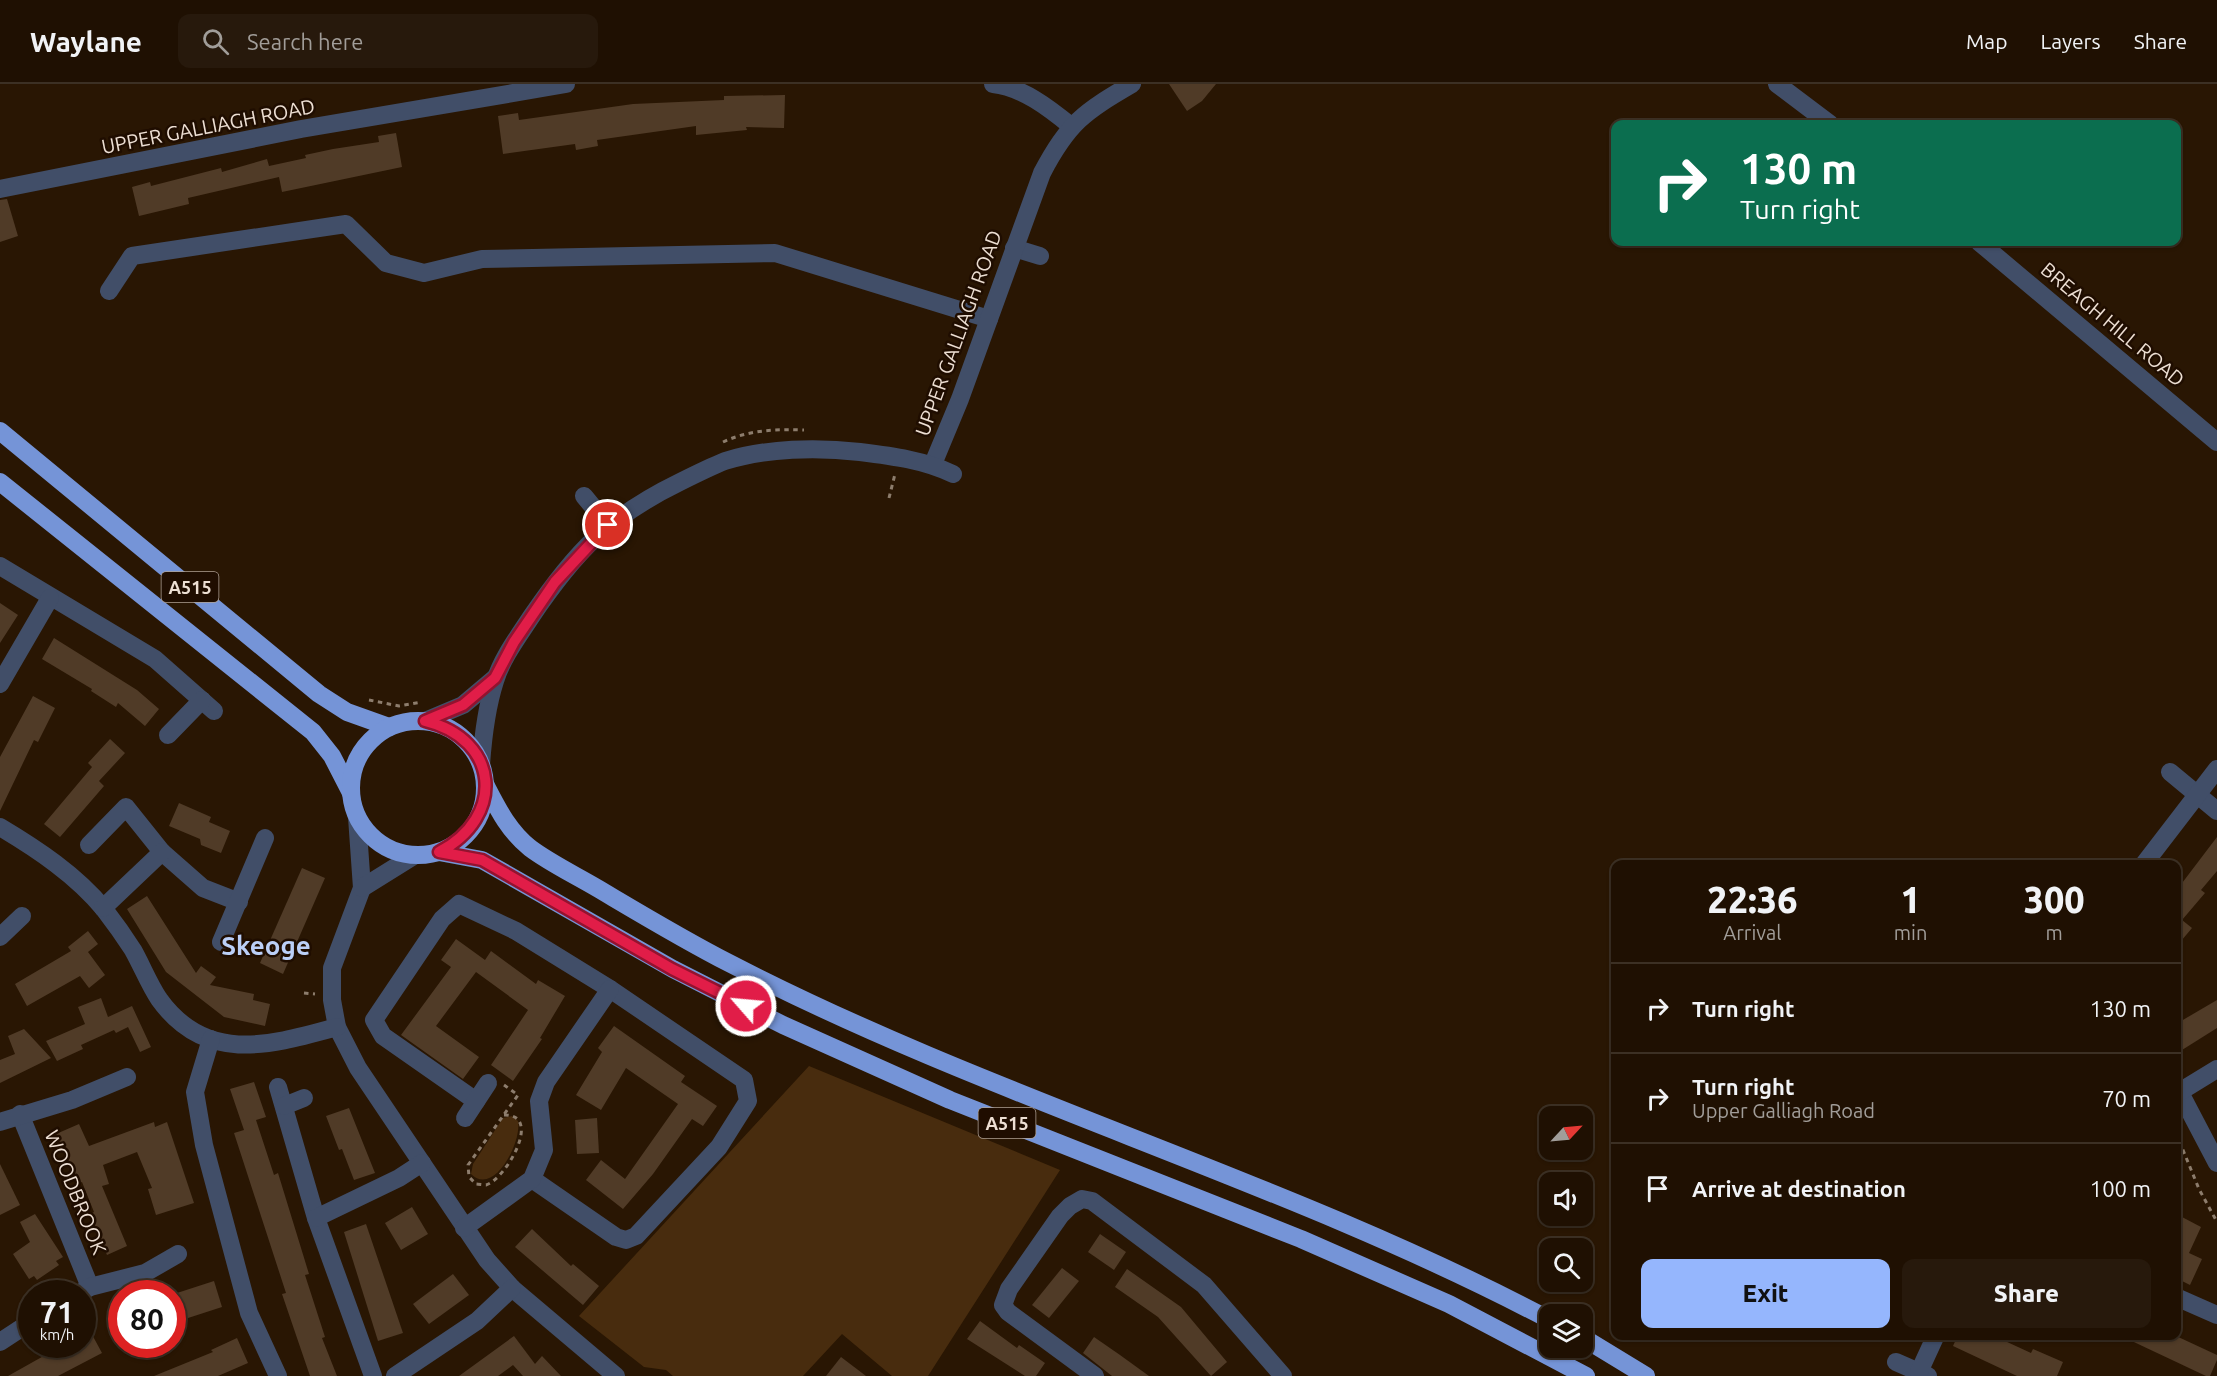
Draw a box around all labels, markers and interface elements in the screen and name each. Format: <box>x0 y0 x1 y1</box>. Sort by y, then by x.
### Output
search box <box>178 14 598 68</box>
icon: search <box>199 25 232 58</box>
text: Waylane <box>30 26 142 57</box>
text: Search here <box>247 29 363 54</box>
text: Map <box>1966 29 2007 53</box>
text: Layers <box>2040 29 2101 53</box>
text: Share <box>2134 29 2187 53</box>
street label: UPPER GALLIAGH ROAD <box>99 94 317 158</box>
icon: right <box>1641 144 1719 222</box>
text: 130 m <box>1740 145 1857 192</box>
text: Turn right <box>1740 194 1860 224</box>
street label: UPPER GALLIAGH ROAD <box>910 227 1006 439</box>
street label: BREAGH HILL ROAD <box>2037 257 2189 391</box>
pin <box>582 499 633 550</box>
icon: arrive <box>591 508 624 541</box>
road number: A515 <box>162 572 219 602</box>
text: 22:36 <box>1707 879 1797 920</box>
text: 1 <box>1900 879 1921 920</box>
text: 300 <box>2024 879 2085 920</box>
text: Arrival <box>1723 921 1782 944</box>
text: min <box>1894 921 1927 944</box>
text: m <box>2046 921 2063 944</box>
district label: Skeoge <box>221 931 311 960</box>
position arrow <box>714 974 778 1038</box>
icon: right <box>1641 992 1674 1025</box>
text: Turn right <box>1692 996 1794 1021</box>
text: 130 m <box>2090 996 2151 1021</box>
text: Turn right <box>1692 1074 1794 1099</box>
icon: right <box>1641 1082 1674 1115</box>
text: 70 m <box>2102 1086 2151 1111</box>
text: Upper Galliagh Road <box>1692 1099 1875 1122</box>
north arrow <box>1539 1106 1593 1160</box>
map controls <box>1539 1106 1593 1358</box>
road number: A515 <box>978 1108 1036 1138</box>
street label: WOODBROOK <box>41 1127 111 1257</box>
button: sound <box>1539 1172 1593 1226</box>
icon: arrive <box>1641 1172 1674 1205</box>
text: Arrive at destination <box>1692 1176 1906 1201</box>
text: 100 m <box>2090 1176 2151 1201</box>
button: search <box>1539 1238 1593 1292</box>
button: Exit <box>1641 1259 1890 1328</box>
button: Share <box>1902 1259 2151 1328</box>
speed limit sign: 80 <box>108 1280 186 1358</box>
text: 71 <box>40 1295 74 1329</box>
button: layers <box>1539 1304 1593 1358</box>
text: km/h <box>40 1326 74 1343</box>

